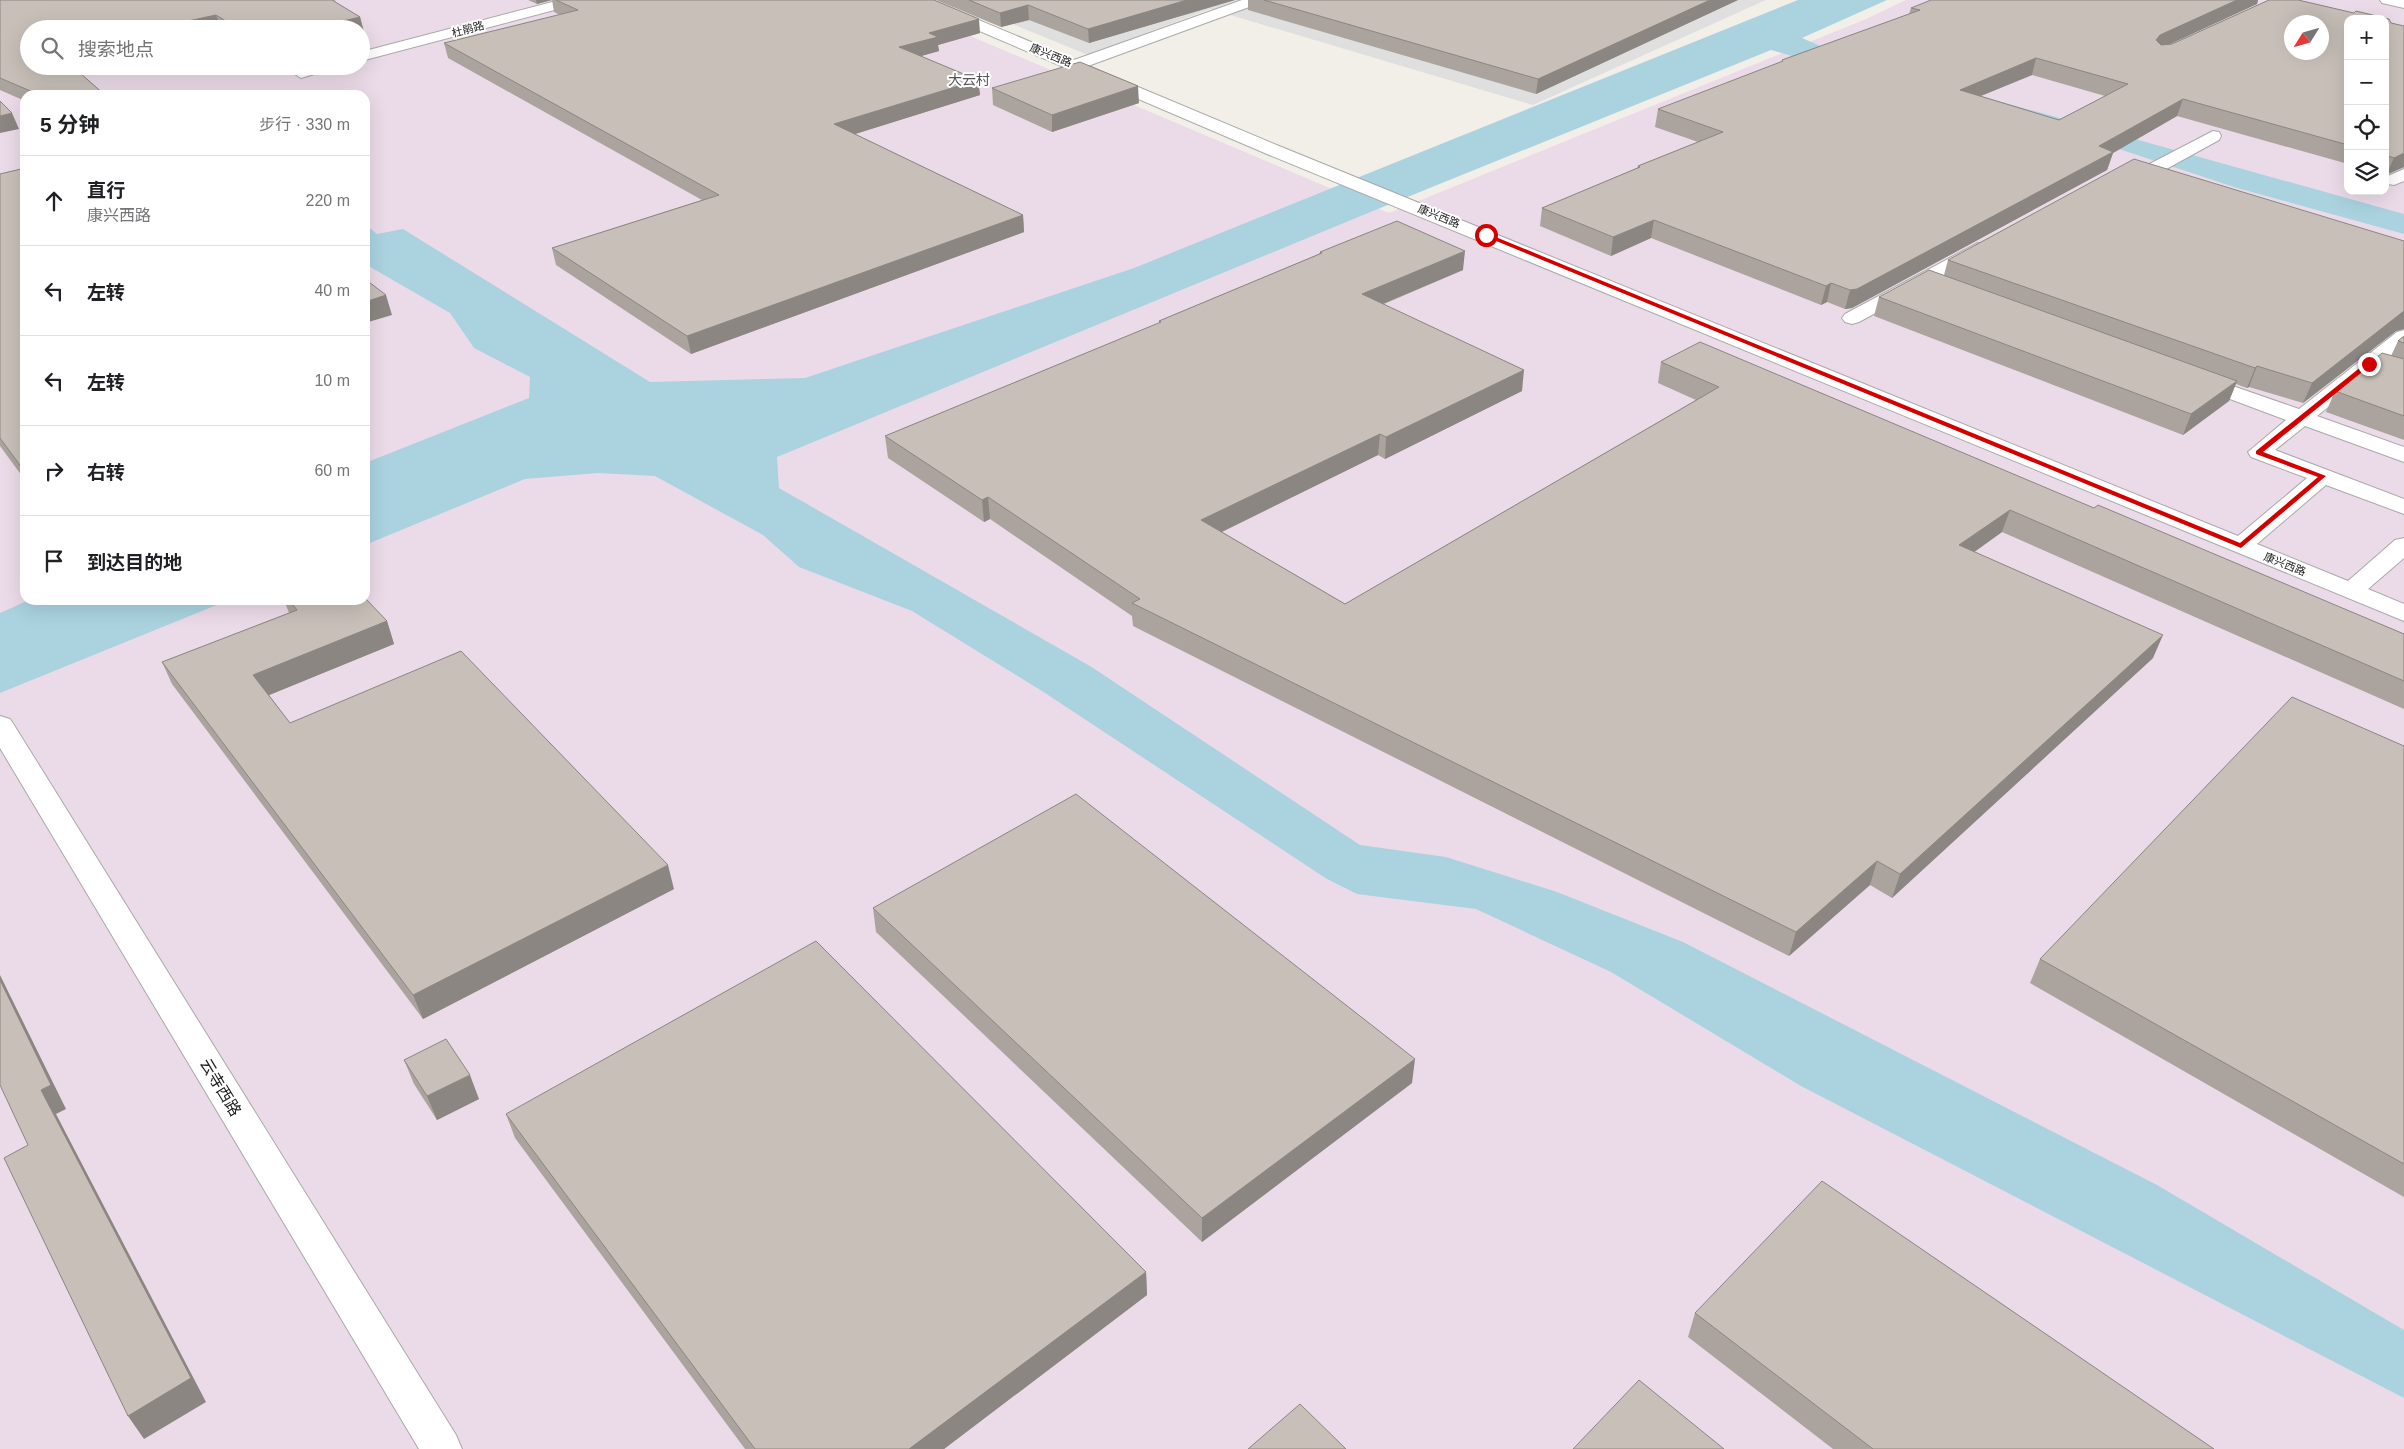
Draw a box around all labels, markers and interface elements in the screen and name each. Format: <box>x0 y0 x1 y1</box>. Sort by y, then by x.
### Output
north arrow <box>2284 15 2329 60</box>
map controls <box>2344 15 2389 195</box>
button: + <box>2344 15 2389 60</box>
street label: 杜鹃路 <box>451 19 485 39</box>
search box <box>20 20 370 75</box>
icon: search <box>38 34 66 62</box>
text: 搜索地点 <box>78 39 154 60</box>
street label: 康兴西路 <box>1028 41 1074 69</box>
button: − <box>2344 60 2389 105</box>
district label: 大云村 <box>948 72 990 88</box>
button: locate <box>2344 105 2389 150</box>
text: 5 分钟 <box>40 113 100 136</box>
text: 步行 · 330 m <box>259 116 350 133</box>
button: layers <box>2344 150 2389 195</box>
text: 直行 <box>87 180 125 201</box>
icon: ahead <box>40 187 68 215</box>
text: 220 m <box>306 192 350 209</box>
street label: 康兴西路 <box>1416 202 1462 230</box>
text: 康兴西路 <box>87 207 151 224</box>
route start <box>1475 224 1498 247</box>
icon: left <box>40 277 68 305</box>
text: 左转 <box>87 282 125 303</box>
text: 40 m <box>314 282 350 299</box>
route end <box>2358 353 2381 376</box>
icon: left <box>40 367 68 395</box>
text: 左转 <box>87 372 125 393</box>
text: 10 m <box>314 372 350 389</box>
icon: right <box>40 457 68 485</box>
text: 右转 <box>87 462 125 483</box>
text: 60 m <box>314 462 350 479</box>
icon: arrive <box>40 547 68 575</box>
street label: 康兴西路 <box>2262 550 2308 578</box>
text: 到达目的地 <box>87 552 182 573</box>
street label: 云寺西路 <box>197 1055 244 1119</box>

